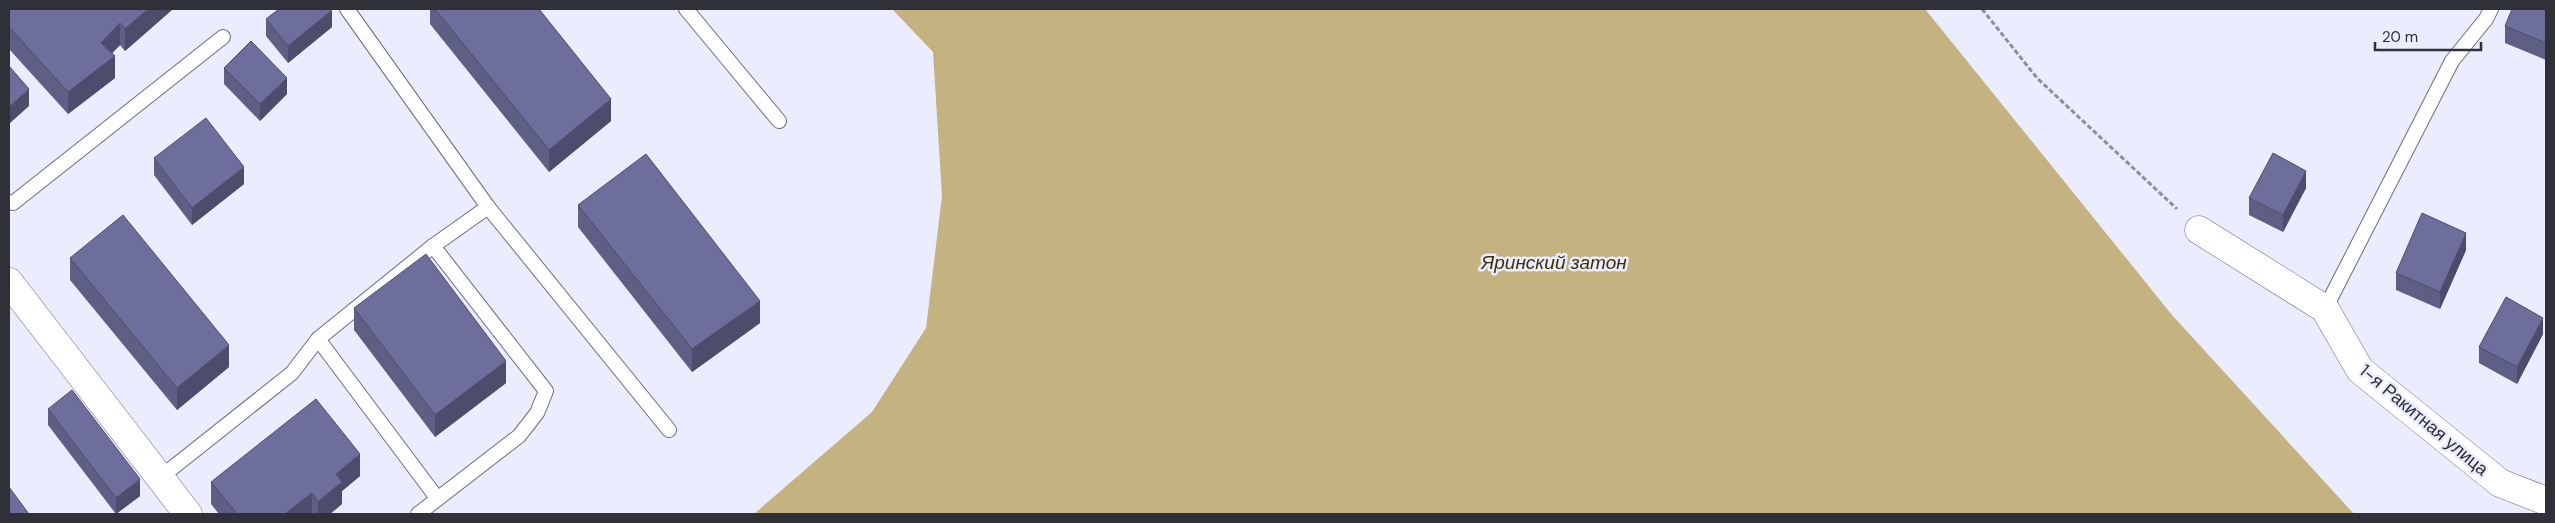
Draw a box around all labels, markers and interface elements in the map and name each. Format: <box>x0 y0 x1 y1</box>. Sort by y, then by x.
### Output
scale bar <box>2375 20 2481 52</box>
text: 20 m <box>2382 27 2418 47</box>
water label: Яринский затон <box>1480 250 1627 275</box>
street label: 1-я Ракитная улица <box>2354 359 2494 482</box>

